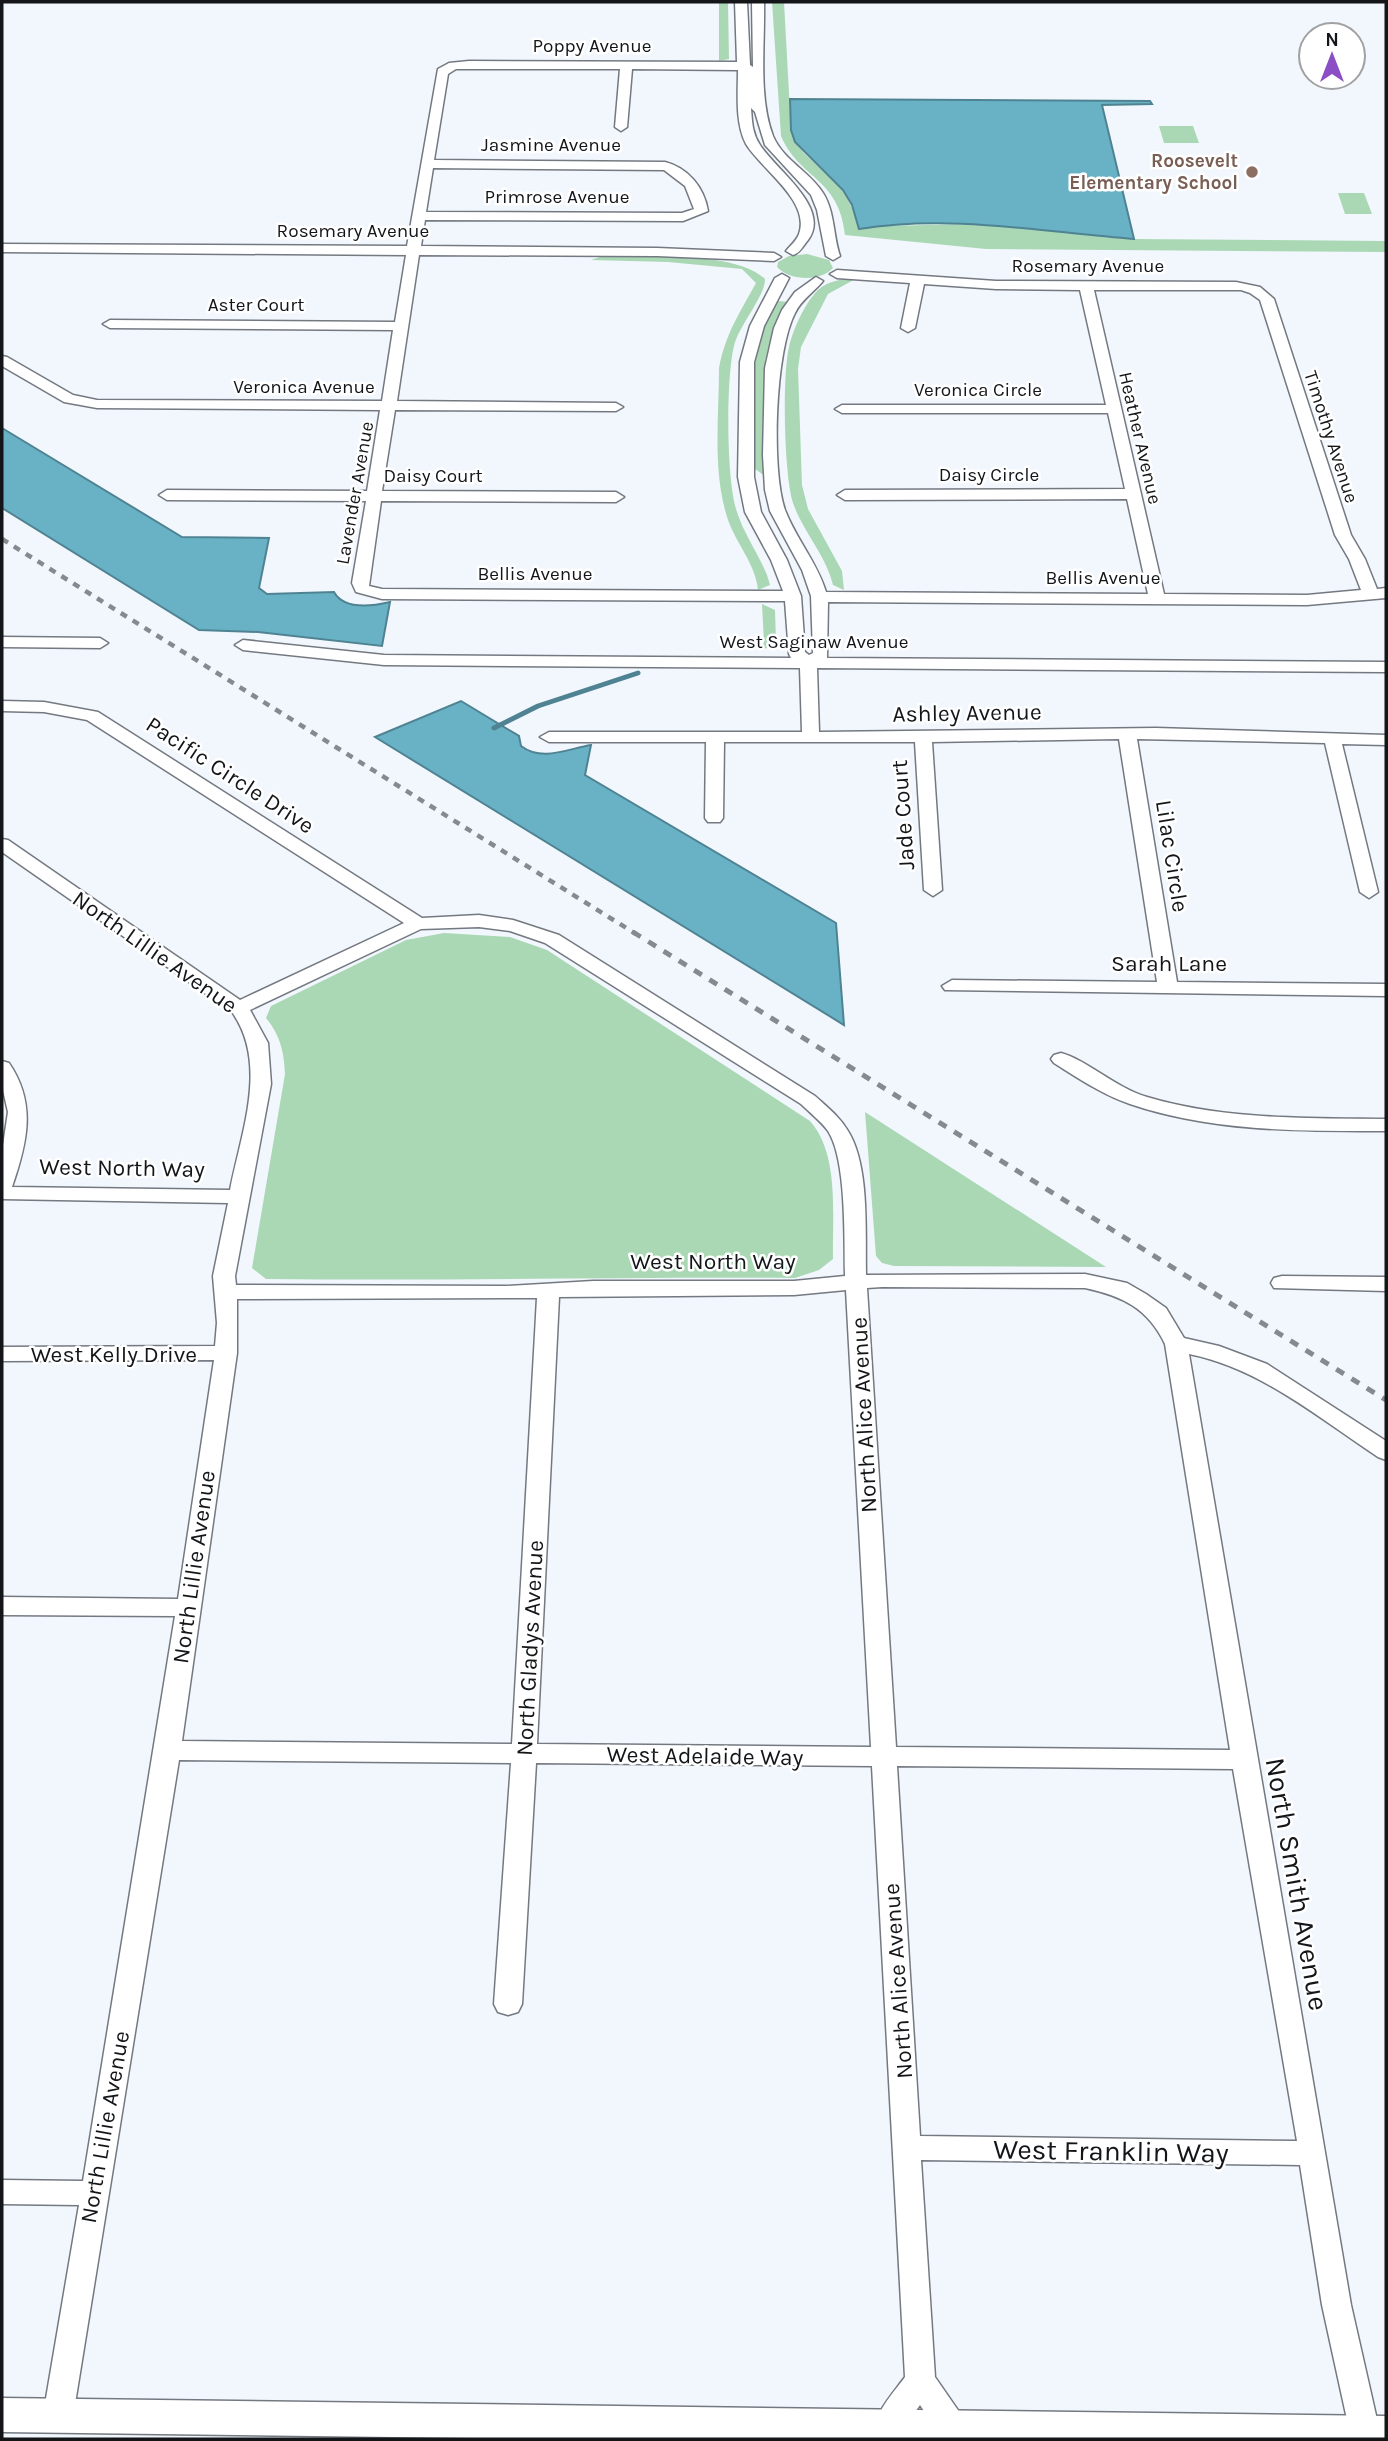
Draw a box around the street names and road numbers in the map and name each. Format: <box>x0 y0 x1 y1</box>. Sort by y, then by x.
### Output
street label: Poppy Avenue <box>533 35 652 57</box>
street label: Jasmine Avenue <box>481 134 621 156</box>
street label: Primrose Avenue <box>485 186 629 208</box>
street label: Rosemary Avenue <box>277 220 429 242</box>
street label: Rosemary Avenue <box>1012 255 1164 277</box>
street label: Aster Court <box>208 294 304 316</box>
street label: Timothy Avenue <box>1299 368 1363 506</box>
street label: Heather Avenue <box>1114 370 1166 506</box>
street label: Veronica Avenue <box>233 376 375 398</box>
street label: Veronica Circle <box>914 379 1042 401</box>
street label: Lavender Avenue <box>332 420 378 566</box>
street label: Daisy Circle <box>939 464 1039 486</box>
street label: Daisy Court <box>383 465 483 487</box>
street label: Bellis Avenue <box>478 563 592 585</box>
street label: Bellis Avenue <box>1046 567 1160 589</box>
street label: West Saginaw Avenue <box>720 631 908 653</box>
street label: Ashley Avenue <box>892 698 1042 728</box>
street label: Pacific Circle Drive <box>141 711 319 839</box>
street label: Jade Court <box>886 759 920 871</box>
street label: Lilac Circle <box>1150 798 1194 914</box>
street label: North Lillie Avenue <box>67 885 243 1019</box>
street label: Sarah Lane <box>1111 950 1227 977</box>
street label: West North Way <box>39 1153 205 1183</box>
street label: West North Way <box>630 1248 796 1275</box>
street label: North Alice Avenue <box>845 1316 883 1514</box>
street label: West Kelly Drive <box>31 1341 197 1368</box>
street label: North Lillie Avenue <box>167 1469 221 1665</box>
street label: North Gladys Avenue <box>511 1539 549 1757</box>
street label: West Adelaide Way <box>607 1741 804 1771</box>
street label: North Smith Avenue <box>1258 1755 1336 2013</box>
street label: North Alice Avenue <box>878 1882 918 2080</box>
street label: North Lillie Avenue <box>75 2029 135 2225</box>
street label: West Franklin Way <box>993 2132 1229 2170</box>

